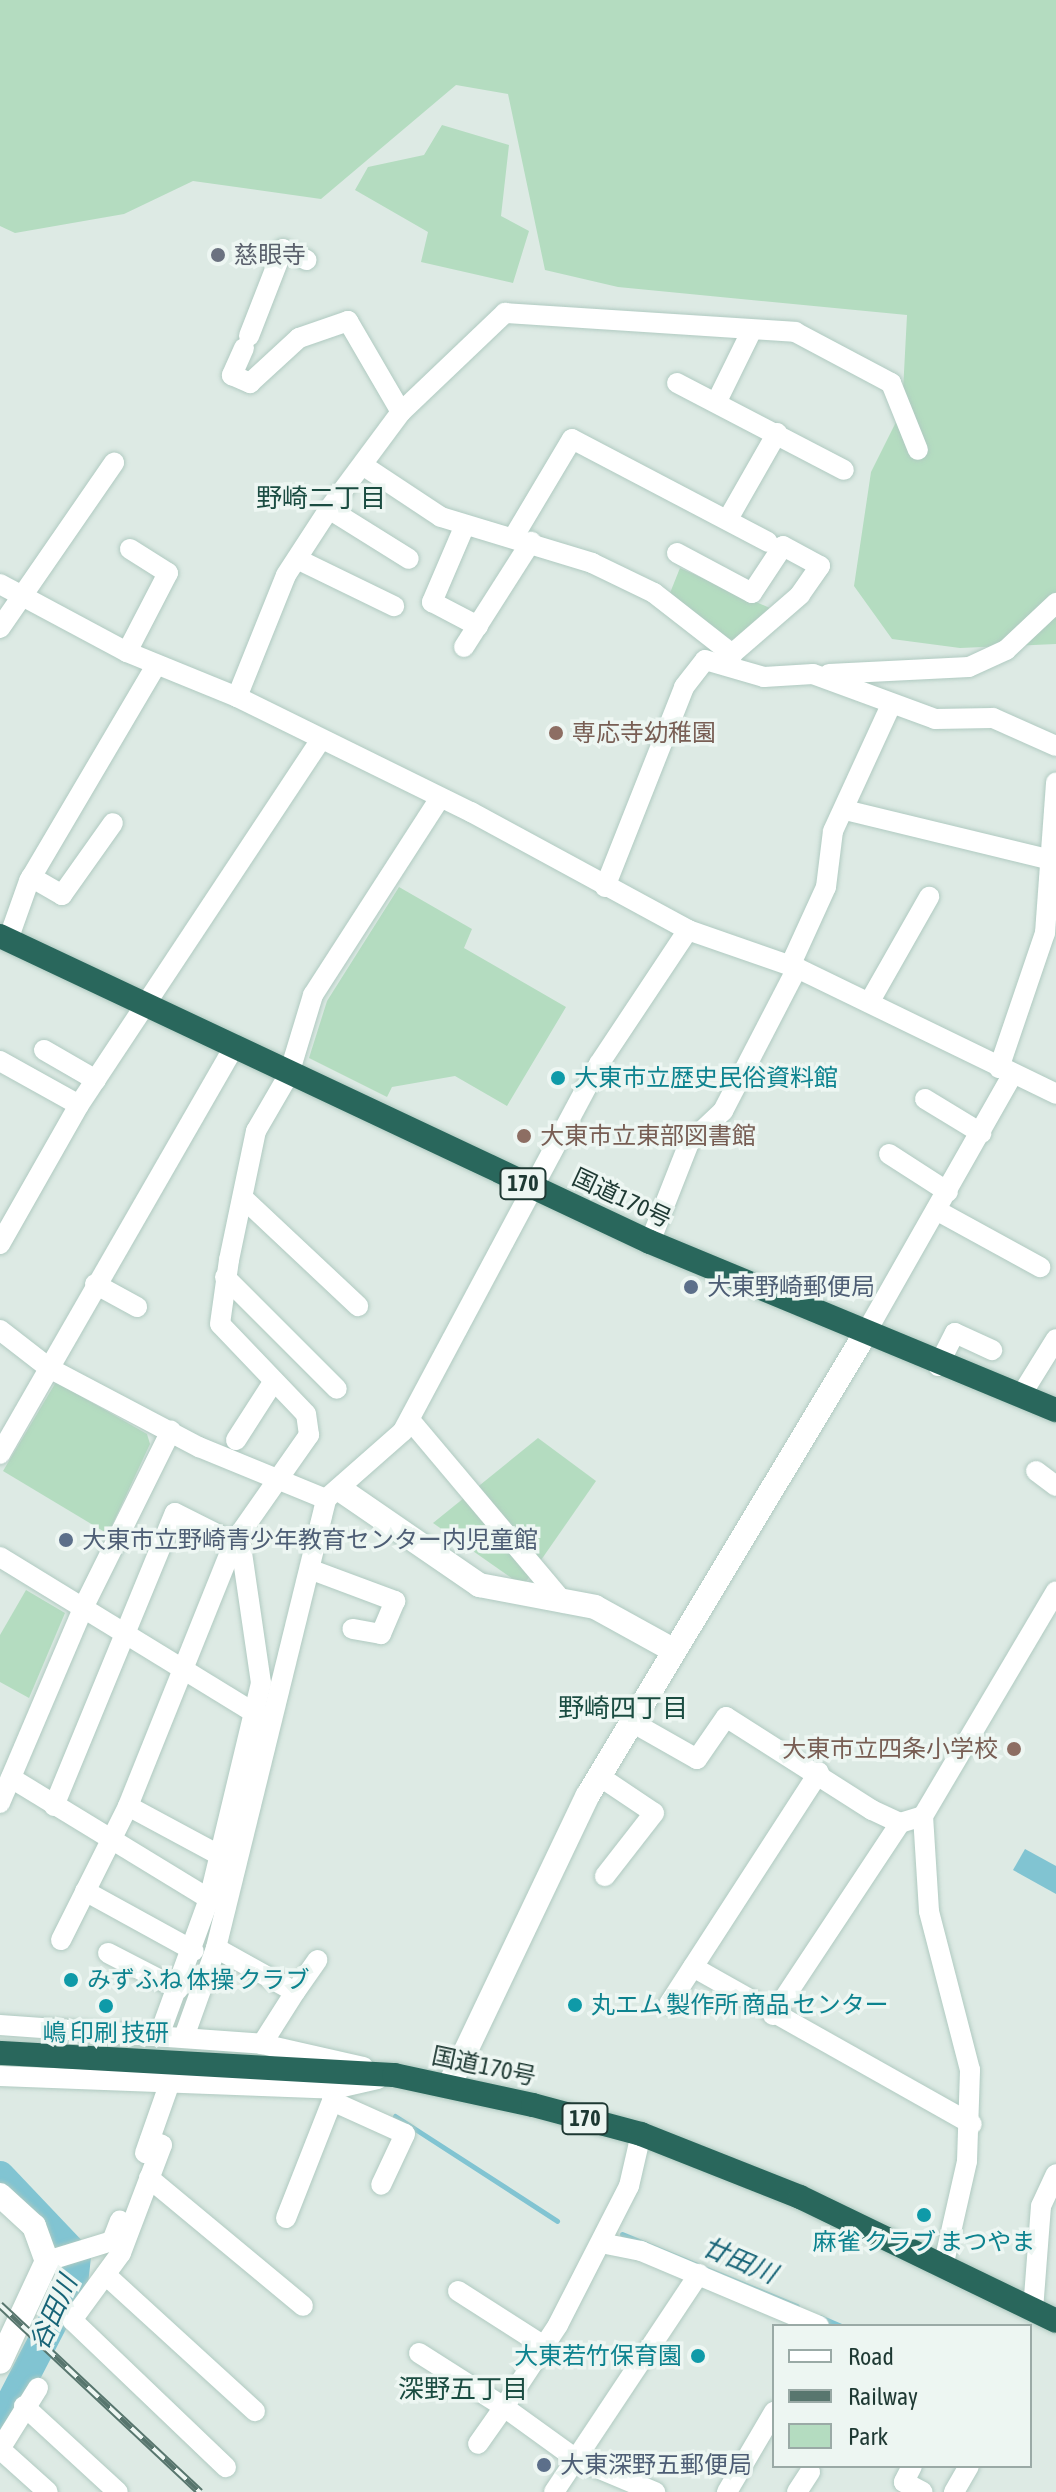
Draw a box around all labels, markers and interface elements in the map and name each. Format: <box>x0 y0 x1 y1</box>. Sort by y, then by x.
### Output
place label: 慈眼寺 <box>234 241 306 269</box>
marker: 慈眼寺 <box>209 246 227 264</box>
district label: 野崎二丁目 <box>256 483 386 515</box>
place label: 専応寺幼稚園 <box>572 719 716 747</box>
marker: 専応寺幼稚園 <box>547 724 565 742</box>
place label: 大東市立歴史民俗資料館 <box>574 1064 838 1092</box>
marker: 大東市立歴史民俗資料館 <box>549 1069 567 1087</box>
place label: 大東市立東部図書館 <box>540 1122 756 1150</box>
marker: 大東市立東部図書館 <box>515 1127 533 1145</box>
street label: 国道170号 <box>568 1163 676 1233</box>
road number: 170 <box>499 1166 547 1202</box>
place label: 大東野崎郵便局 <box>707 1273 875 1301</box>
marker: 大東野崎郵便局 <box>682 1278 700 1296</box>
place label: 大東市立野崎青少年教育センター内児童館 <box>82 1526 538 1554</box>
marker: 大東市立野崎青少年教育センター内児童館 <box>57 1531 75 1549</box>
district label: 野崎四丁目 <box>558 1693 688 1725</box>
place label: 大東市立四条小学校 <box>782 1735 998 1763</box>
marker: 大東市立四条小学校 <box>1005 1740 1023 1758</box>
place label: みずふね 体操 クラブ <box>87 1966 310 1994</box>
marker: みずふね 体操 クラブ <box>62 1971 80 1989</box>
place label: 丸エム 製作所 商品 センター <box>591 1991 889 2019</box>
marker: 丸エム 製作所 商品 センター <box>566 1996 584 2014</box>
marker: 嶋 印刷 技研 <box>97 1997 115 2015</box>
place label: 嶋 印刷 技研 <box>43 2019 169 2047</box>
street label: 国道170号 <box>429 2041 539 2091</box>
road number: 170 <box>561 2101 609 2137</box>
marker: 麻雀 クラブ まつやま <box>915 2206 933 2224</box>
place label: 麻雀 クラブ まつやま <box>813 2228 1035 2256</box>
water label: 廿田川 <box>697 2231 781 2291</box>
water label: 谷田川 <box>24 2271 84 2355</box>
legend <box>772 2324 1032 2468</box>
place label: 大東若竹保育園 <box>514 2342 682 2370</box>
text: Road <box>848 2343 894 2370</box>
marker: 大東若竹保育園 <box>689 2347 707 2365</box>
district label: 深野五丁目 <box>398 2374 528 2406</box>
text: Railway <box>848 2383 918 2410</box>
text: Park <box>848 2423 888 2450</box>
place label: 大東深野五郵便局 <box>560 2451 752 2479</box>
marker: 大東深野五郵便局 <box>535 2456 553 2474</box>

